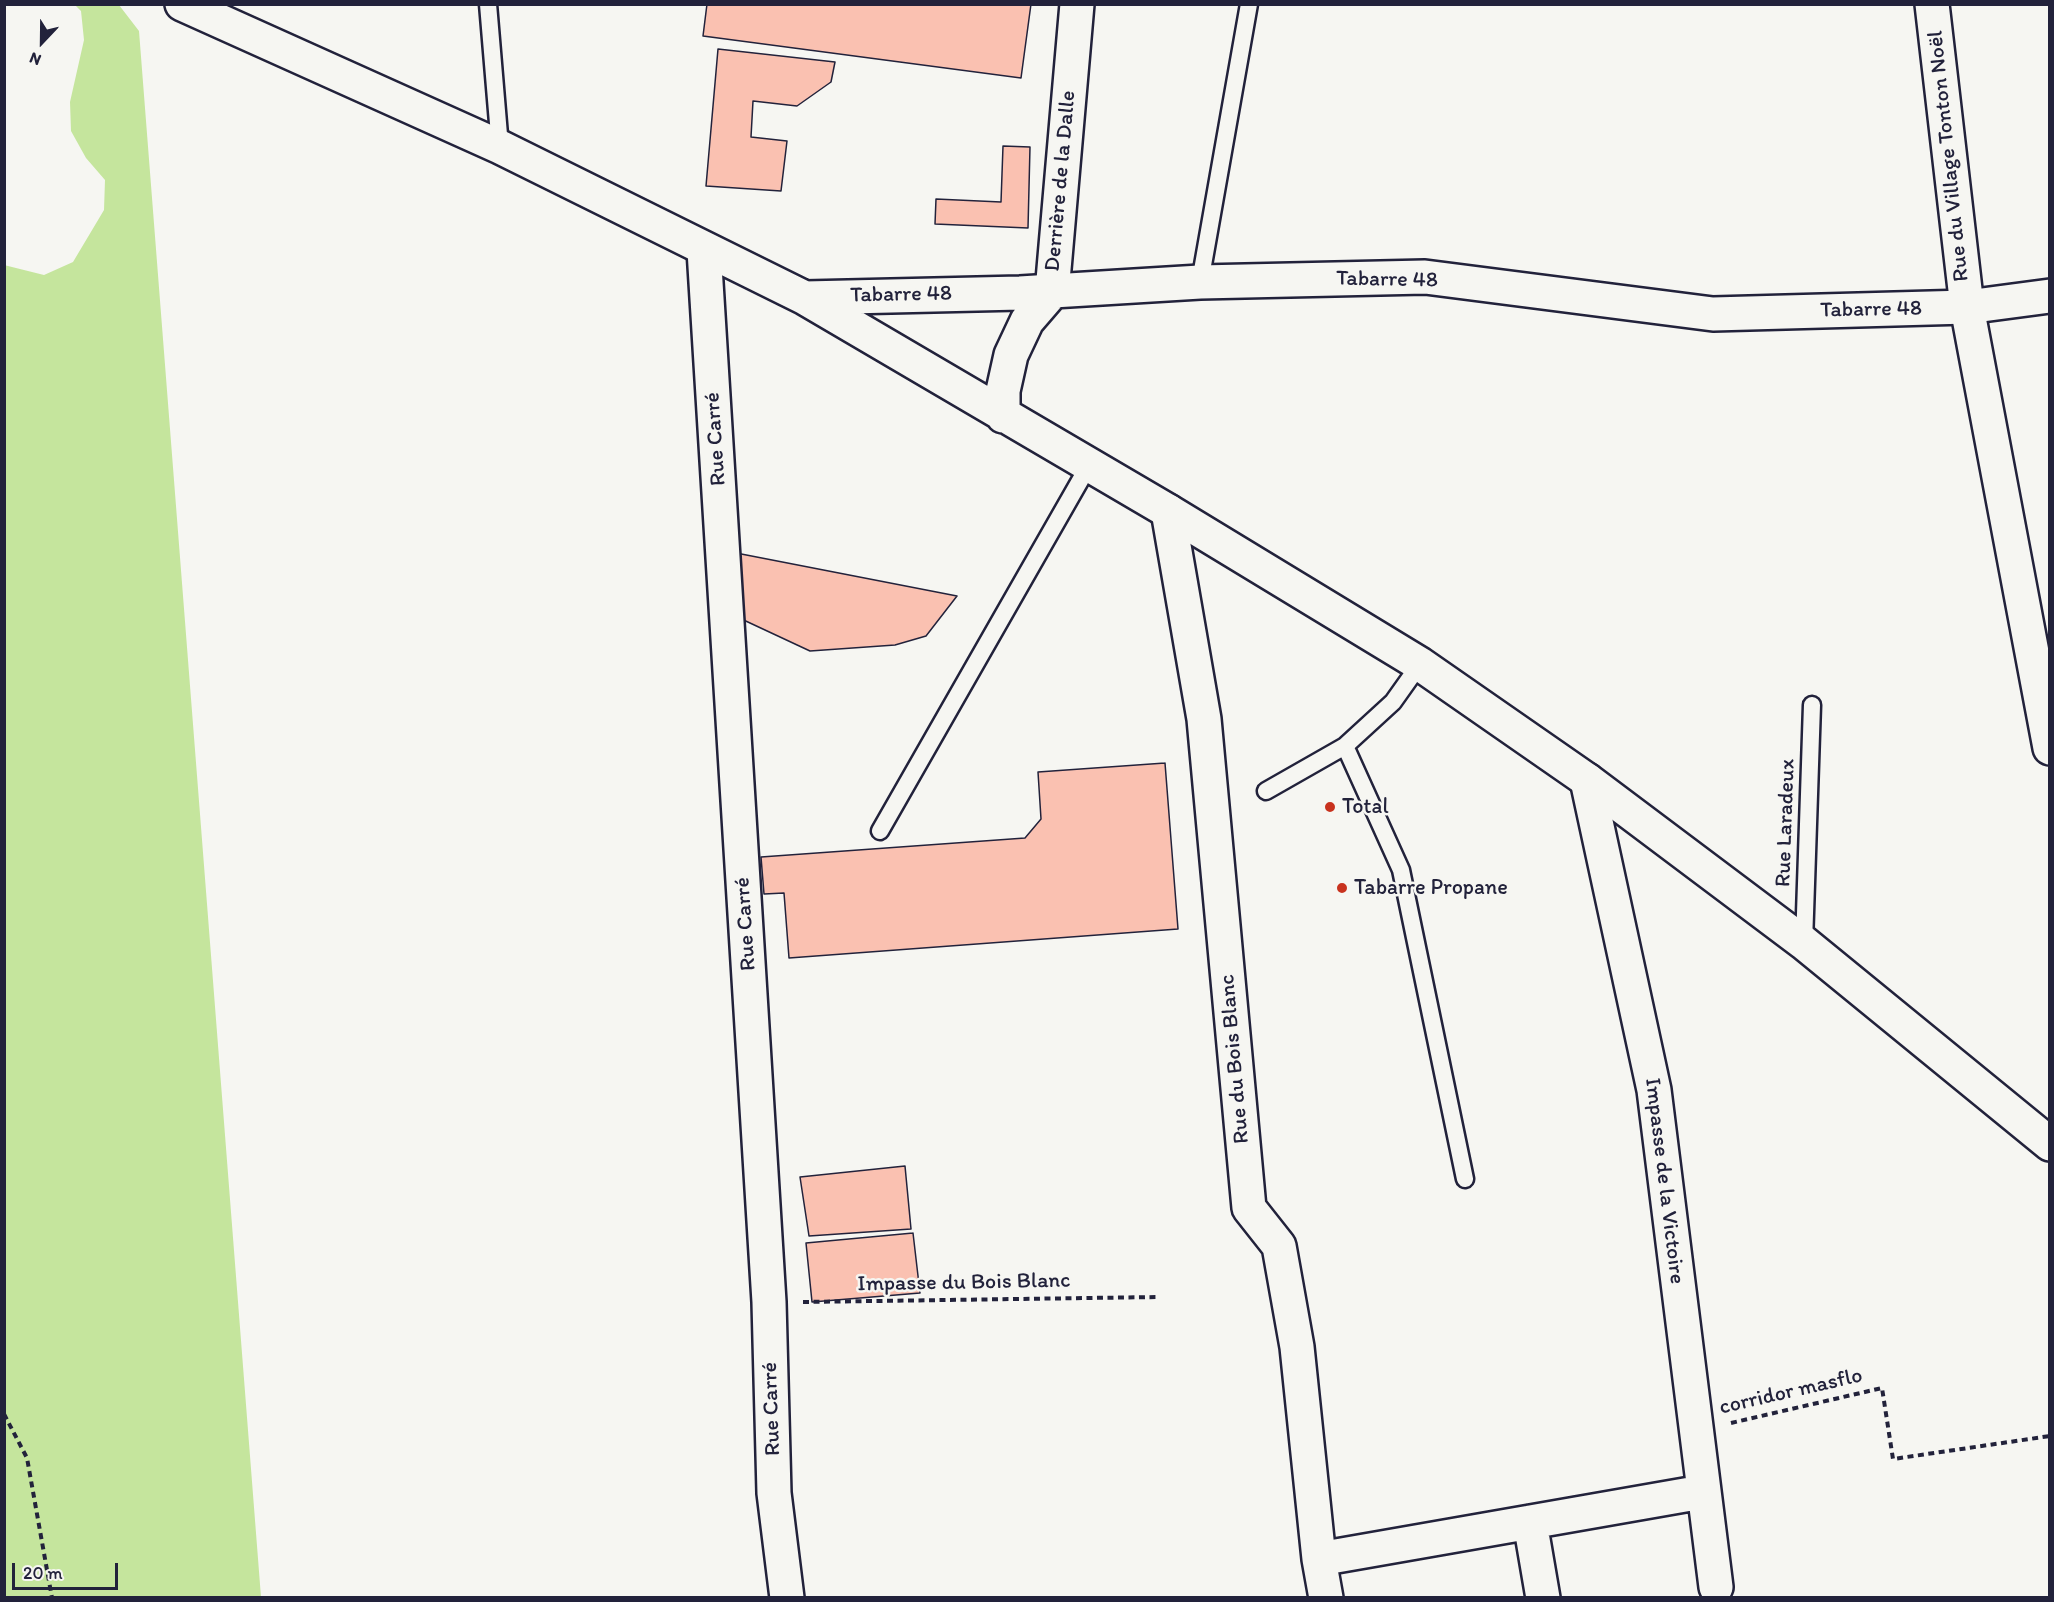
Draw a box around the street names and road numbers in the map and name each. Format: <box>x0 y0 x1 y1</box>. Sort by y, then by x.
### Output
street label: Rue du Village Tonton Noël <box>1923 29 1975 283</box>
street label: Derrière de la Dalle <box>1040 89 1082 273</box>
street label: Tabarre 48 <box>1336 266 1438 294</box>
street label: Tabarre 48 <box>850 281 952 309</box>
street label: Tabarre 48 <box>1820 296 1922 324</box>
street label: Rue Carré <box>700 391 732 487</box>
street label: Rue Laradeux <box>1771 758 1801 888</box>
street label: Rue Carré <box>730 876 762 972</box>
street label: Rue du Bois Blanc <box>1214 973 1256 1145</box>
street label: Impasse de la Victoire <box>1638 1076 1690 1286</box>
street label: Impasse du Bois Blanc <box>857 1268 1071 1298</box>
street label: Rue Carré <box>757 1362 787 1456</box>
street label: corridor masflo <box>1717 1363 1865 1421</box>

